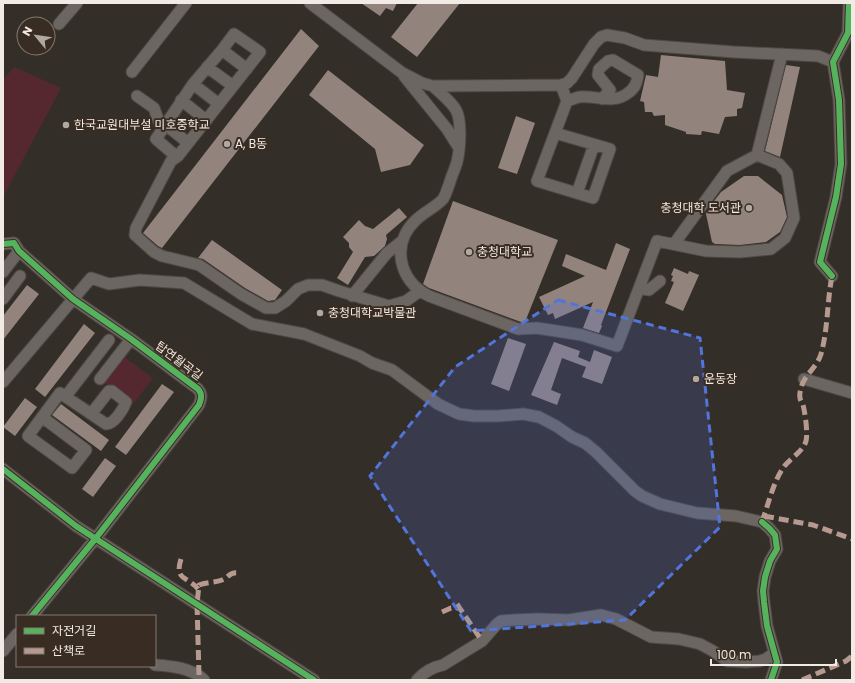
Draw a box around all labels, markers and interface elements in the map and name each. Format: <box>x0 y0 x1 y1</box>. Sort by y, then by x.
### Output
north arrow <box>16 16 56 56</box>
text: N <box>18 24 36 39</box>
place label: 한국교원대부설 미호중학교 <box>74 116 210 133</box>
marker: 한국교원대부설 미호중학교 <box>61 120 71 130</box>
place label: A, B동 <box>235 135 267 152</box>
marker: A, B동 <box>222 139 232 149</box>
place label: 충청대학 도서관 <box>661 199 741 216</box>
marker: 충청대학 도서관 <box>744 203 754 213</box>
place label: 충청대학교 <box>477 243 532 260</box>
marker: 충청대학교 <box>464 247 474 257</box>
place label: 충청대학교박물관 <box>328 304 416 321</box>
marker: 충청대학교박물관 <box>315 308 325 318</box>
street label: 탑연월곡길 <box>152 337 206 384</box>
place label: 운동장 <box>704 370 737 387</box>
marker: 운동장 <box>691 374 701 384</box>
legend <box>16 615 156 667</box>
text: 자전거길 <box>52 622 96 639</box>
scale bar <box>711 641 836 667</box>
text: 산책로 <box>52 642 85 659</box>
text: 100 m <box>717 646 751 663</box>

